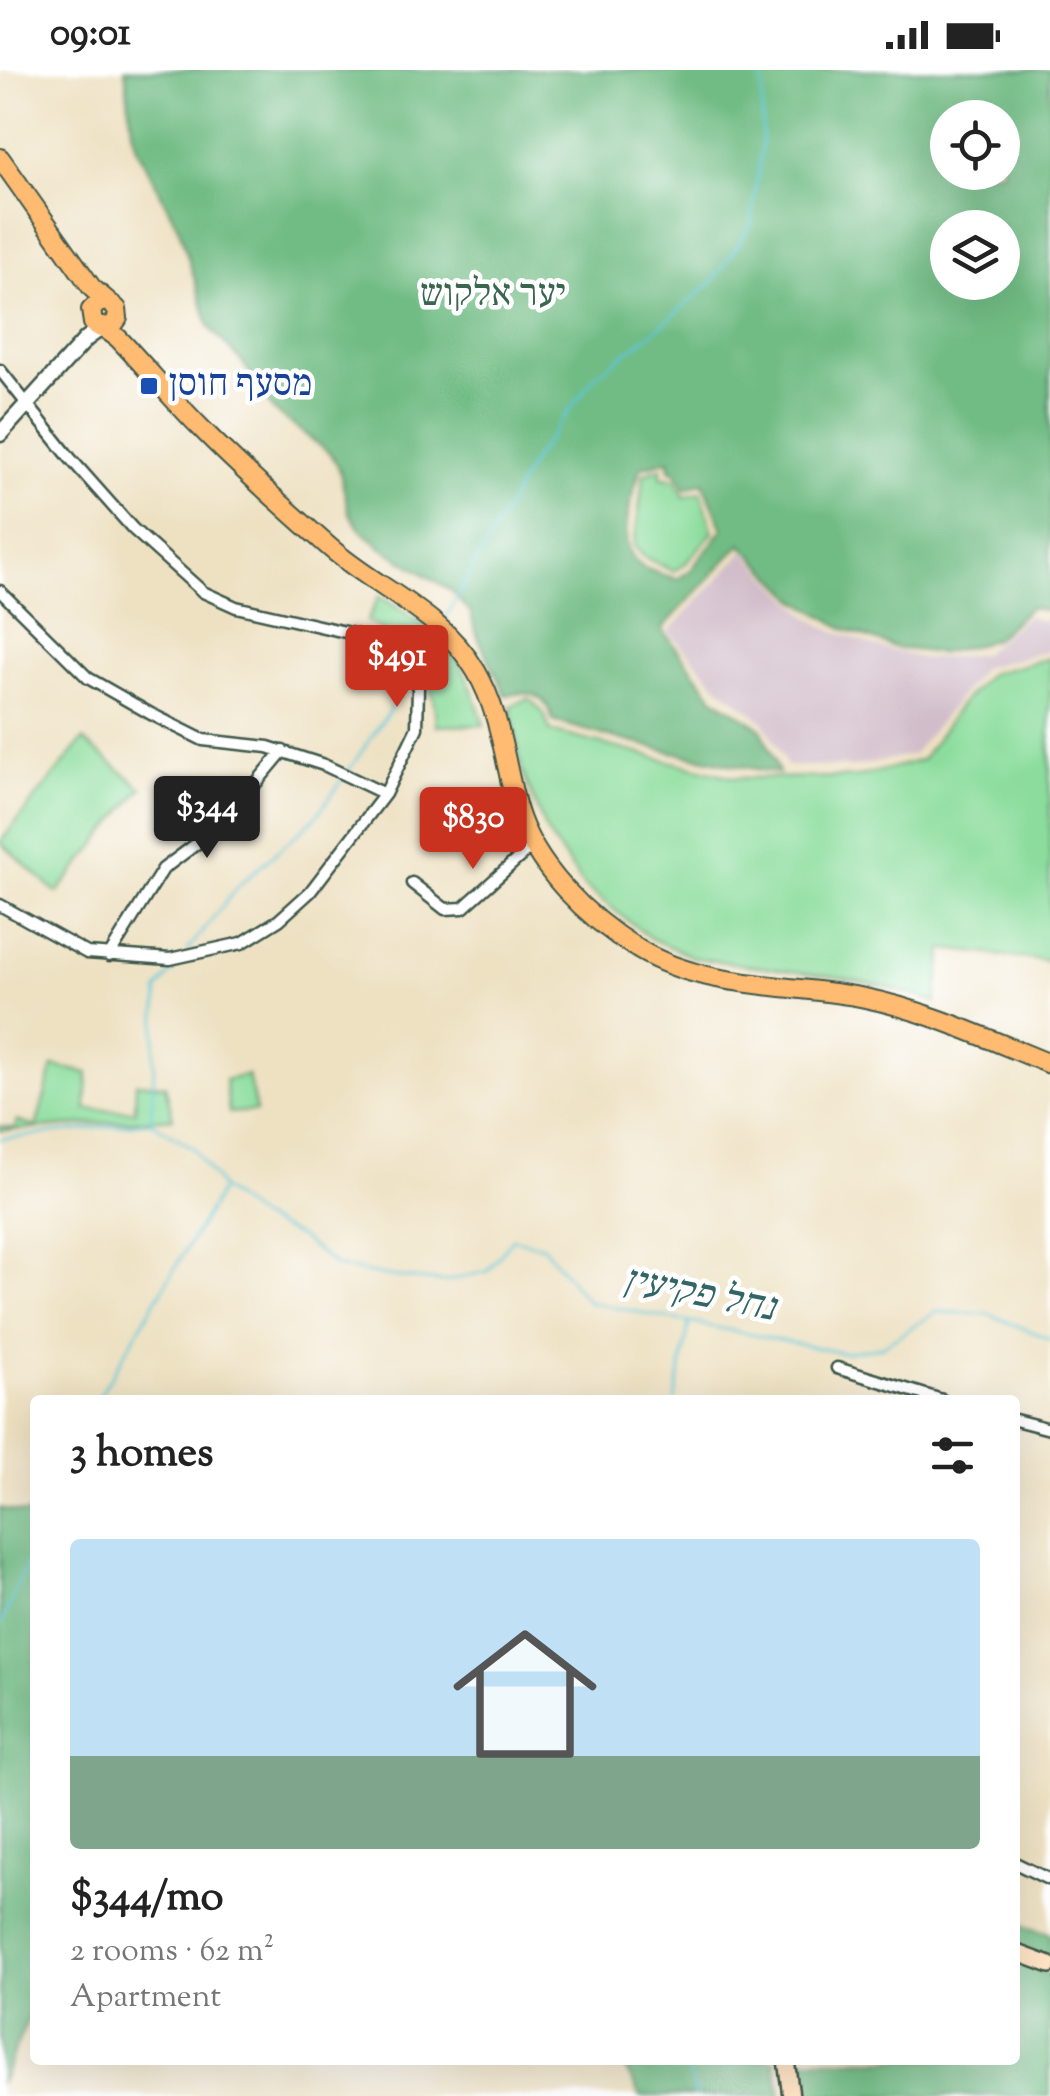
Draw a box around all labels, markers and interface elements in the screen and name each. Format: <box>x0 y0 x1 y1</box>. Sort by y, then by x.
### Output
text: 09:01 <box>50 8 131 62</box>
map controls <box>930 100 1020 300</box>
button: locate <box>930 100 1020 190</box>
button: layers <box>930 210 1020 300</box>
park label: יער אלקוש <box>420 269 566 323</box>
place label: מסעף חוסן <box>169 359 312 413</box>
marker: מסעף חוסן <box>138 375 160 397</box>
pin: $491 <box>338 625 456 710</box>
text: $491 <box>367 634 427 680</box>
pin: $344 <box>148 776 266 861</box>
text: $344 <box>176 785 238 831</box>
pin: $830 <box>414 787 532 872</box>
text: $830 <box>442 796 504 842</box>
water label: נחל פקיעין <box>618 1253 782 1339</box>
text: 3 homes <box>70 1425 214 1485</box>
icon: filters <box>925 1428 980 1483</box>
icon: home <box>435 1604 615 1784</box>
text: $344/mo <box>70 1869 224 1929</box>
text: 2 rooms · 62 m² <box>70 1929 274 1975</box>
text: Apartment <box>70 1975 221 2021</box>

